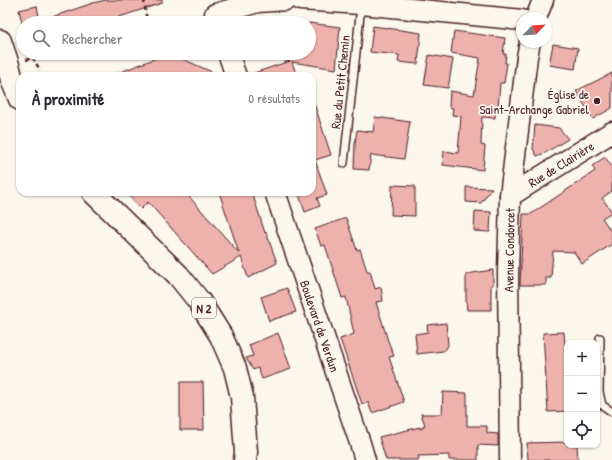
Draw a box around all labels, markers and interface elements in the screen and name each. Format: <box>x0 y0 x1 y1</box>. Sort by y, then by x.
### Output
north arrow <box>516 12 552 48</box>
search box <box>16 16 316 60</box>
icon: search <box>30 27 52 49</box>
text: Rechercher <box>62 28 123 49</box>
street label: Rue du Petit Chemin <box>326 34 354 130</box>
place label: Église de Saint-Archange Gabriel <box>479 85 590 118</box>
text: À proximité <box>32 87 104 110</box>
text: 0 résultats <box>248 89 300 107</box>
marker: Église de Saint-Archange Gabriel <box>592 96 602 106</box>
street label: Rue de Clairière <box>525 137 597 191</box>
street label: Avenue Condorcet <box>499 207 519 292</box>
street label: Boulevard de Verdun <box>296 278 344 374</box>
road number: N 2 <box>192 298 216 318</box>
map controls <box>564 340 600 448</box>
button: + <box>564 340 600 376</box>
button: − <box>564 376 600 412</box>
button: locate <box>564 412 600 448</box>

